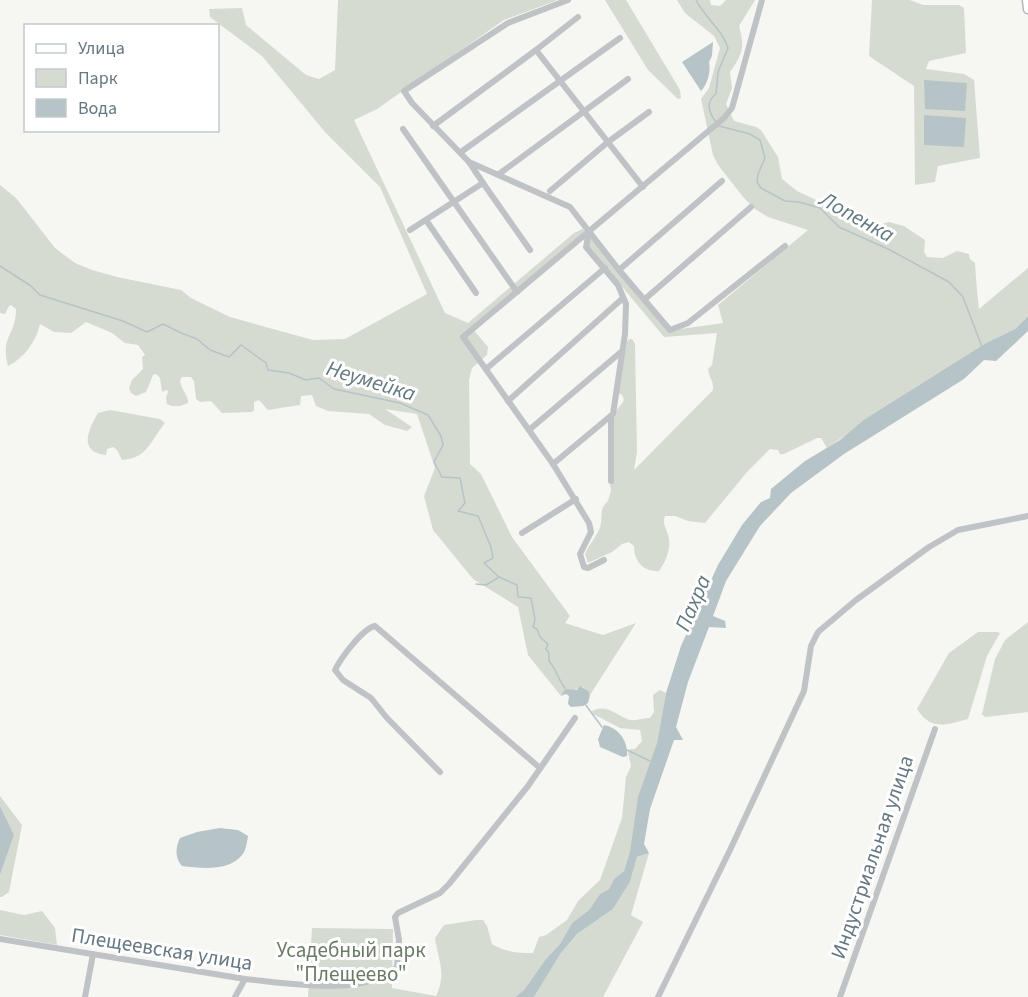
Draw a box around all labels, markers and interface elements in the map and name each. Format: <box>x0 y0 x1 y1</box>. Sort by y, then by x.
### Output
legend <box>24 24 219 132</box>
text: Улица <box>78 36 125 61</box>
text: Парк <box>78 66 118 91</box>
text: Вода <box>78 96 117 121</box>
water label: Лопенка <box>812 182 900 251</box>
water label: Неумейка <box>322 352 420 410</box>
water label: Пахра <box>667 570 719 636</box>
street label: Индустриальная улица <box>823 751 921 963</box>
street label: Плещеевская улица <box>69 920 255 978</box>
park label: Усадебный парк "Плещеево" <box>276 935 426 989</box>

